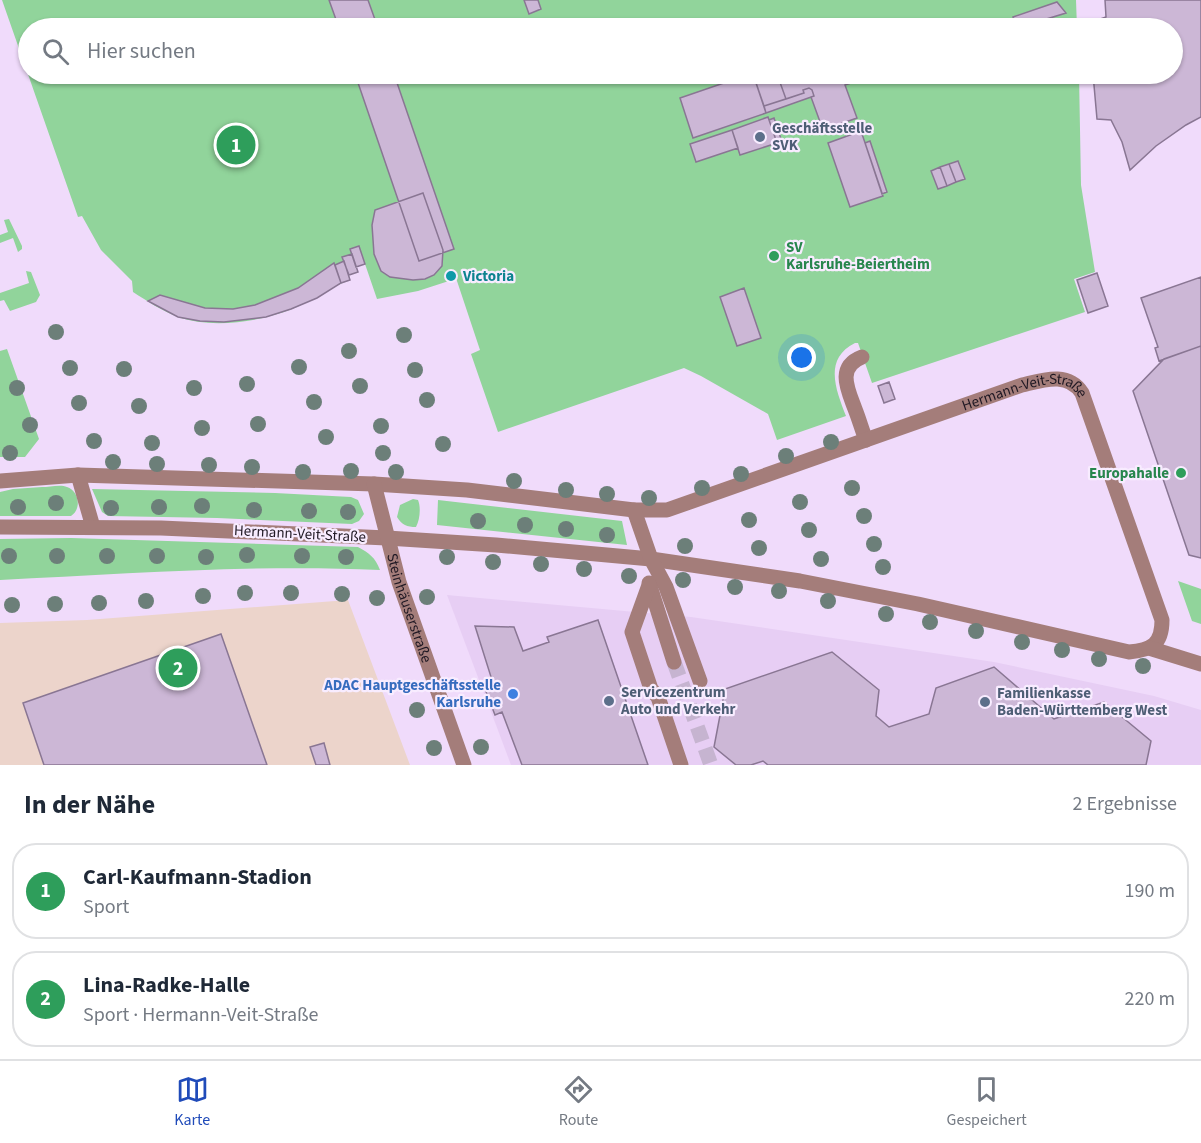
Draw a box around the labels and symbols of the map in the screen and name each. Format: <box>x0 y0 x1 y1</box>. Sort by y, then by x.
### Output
place label: Geschäftsstelle SVK <box>772 118 872 156</box>
pin: 1 <box>216 122 256 168</box>
marker: Geschäftsstelle SVK <box>753 130 767 144</box>
place label: SV Karlsruhe-Beiertheim <box>786 237 930 275</box>
marker: SV Karlsruhe-Beiertheim <box>767 249 781 263</box>
place label: Victoria <box>462 266 514 287</box>
marker: Victoria <box>444 269 458 283</box>
your location <box>787 343 816 372</box>
text: Hermann-Veit-Straße <box>959 368 1093 416</box>
street label: Hermann-Veit-Straße <box>954 395 1086 417</box>
place label: Europahalle <box>1089 463 1169 484</box>
marker: Europahalle <box>1174 466 1188 480</box>
street label: Hermann-Veit-Straße <box>233 520 367 548</box>
street label: Steinhäuserstraße <box>382 551 437 666</box>
pin: 2 <box>158 646 198 690</box>
place label: ADAC Hauptgeschäftsstelle Karlsruhe <box>323 675 501 713</box>
place label: Servicezentrum Auto und Verkehr <box>620 682 736 720</box>
place label: Familienkasse Baden-Württemberg West <box>997 683 1167 721</box>
marker: ADAC Hauptgeschäftsstelle Karlsruhe <box>506 687 520 701</box>
marker: Servicezentrum Auto und Verkehr <box>602 694 616 708</box>
marker: Familienkasse Baden-Württemberg West <box>978 695 992 709</box>

